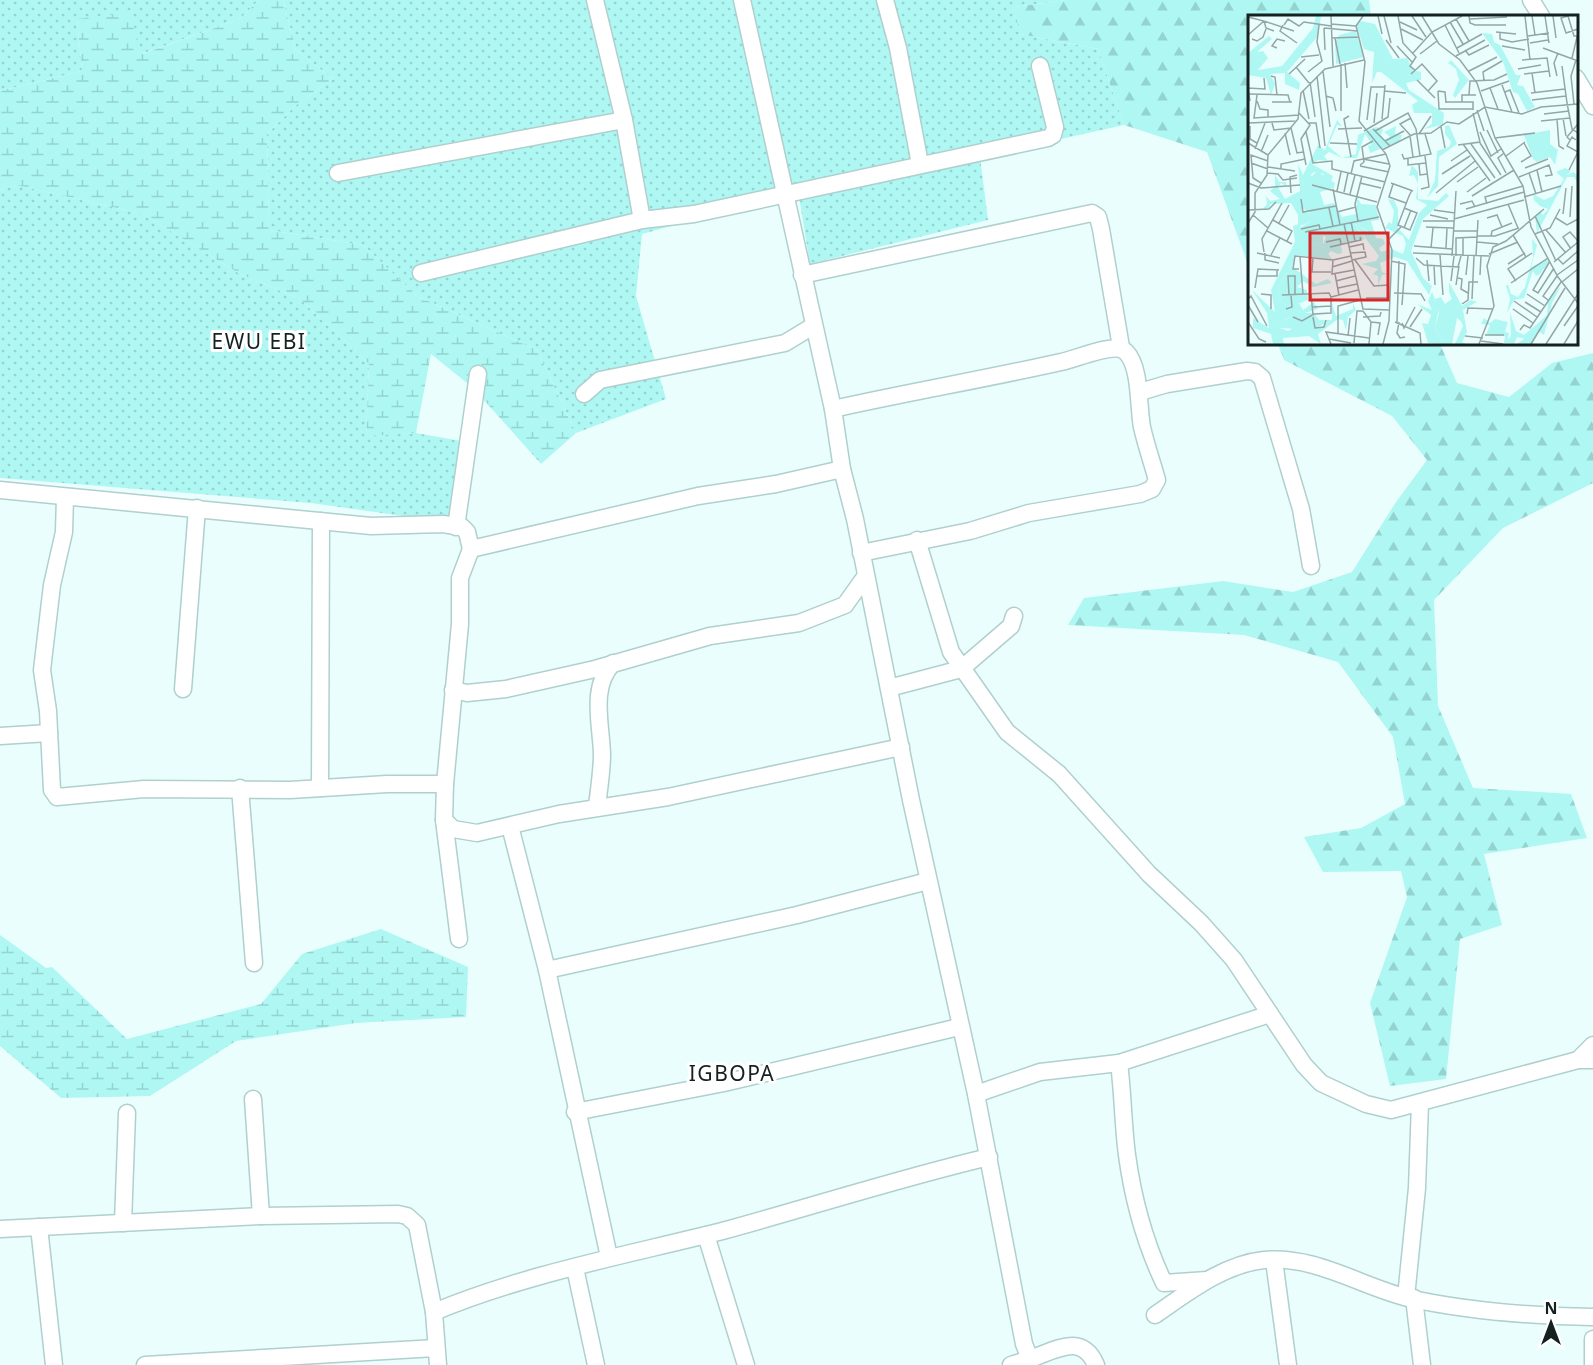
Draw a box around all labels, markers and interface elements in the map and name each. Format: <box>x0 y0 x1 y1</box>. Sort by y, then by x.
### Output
inset map <box>1248 15 1578 345</box>
district label: EWU EBI <box>212 327 306 355</box>
district label: IGBOPA <box>689 1059 775 1087</box>
north arrow <box>1521 1293 1581 1353</box>
text: N <box>1544 1297 1558 1319</box>

